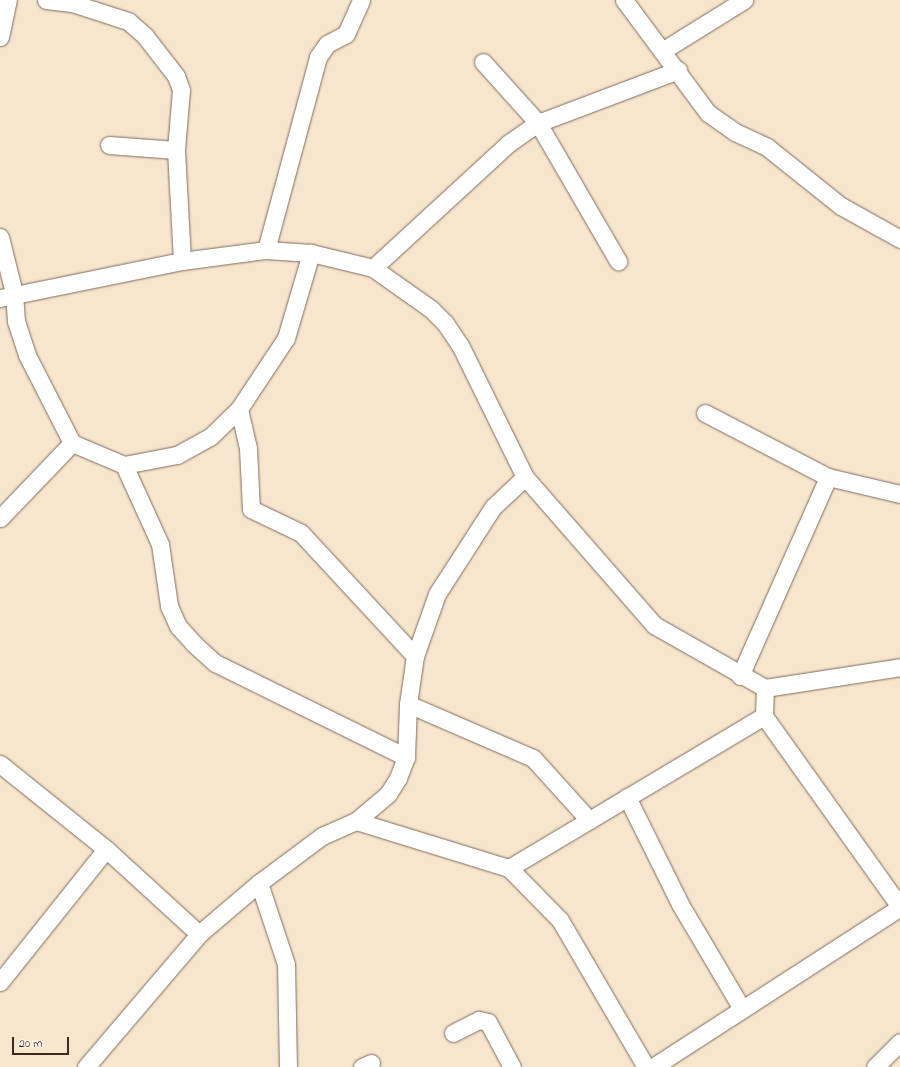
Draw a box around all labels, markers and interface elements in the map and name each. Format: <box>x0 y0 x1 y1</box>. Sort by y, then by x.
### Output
scale bar <box>14 1029 71 1055</box>
text: 20 m <box>19 1035 42 1053</box>

